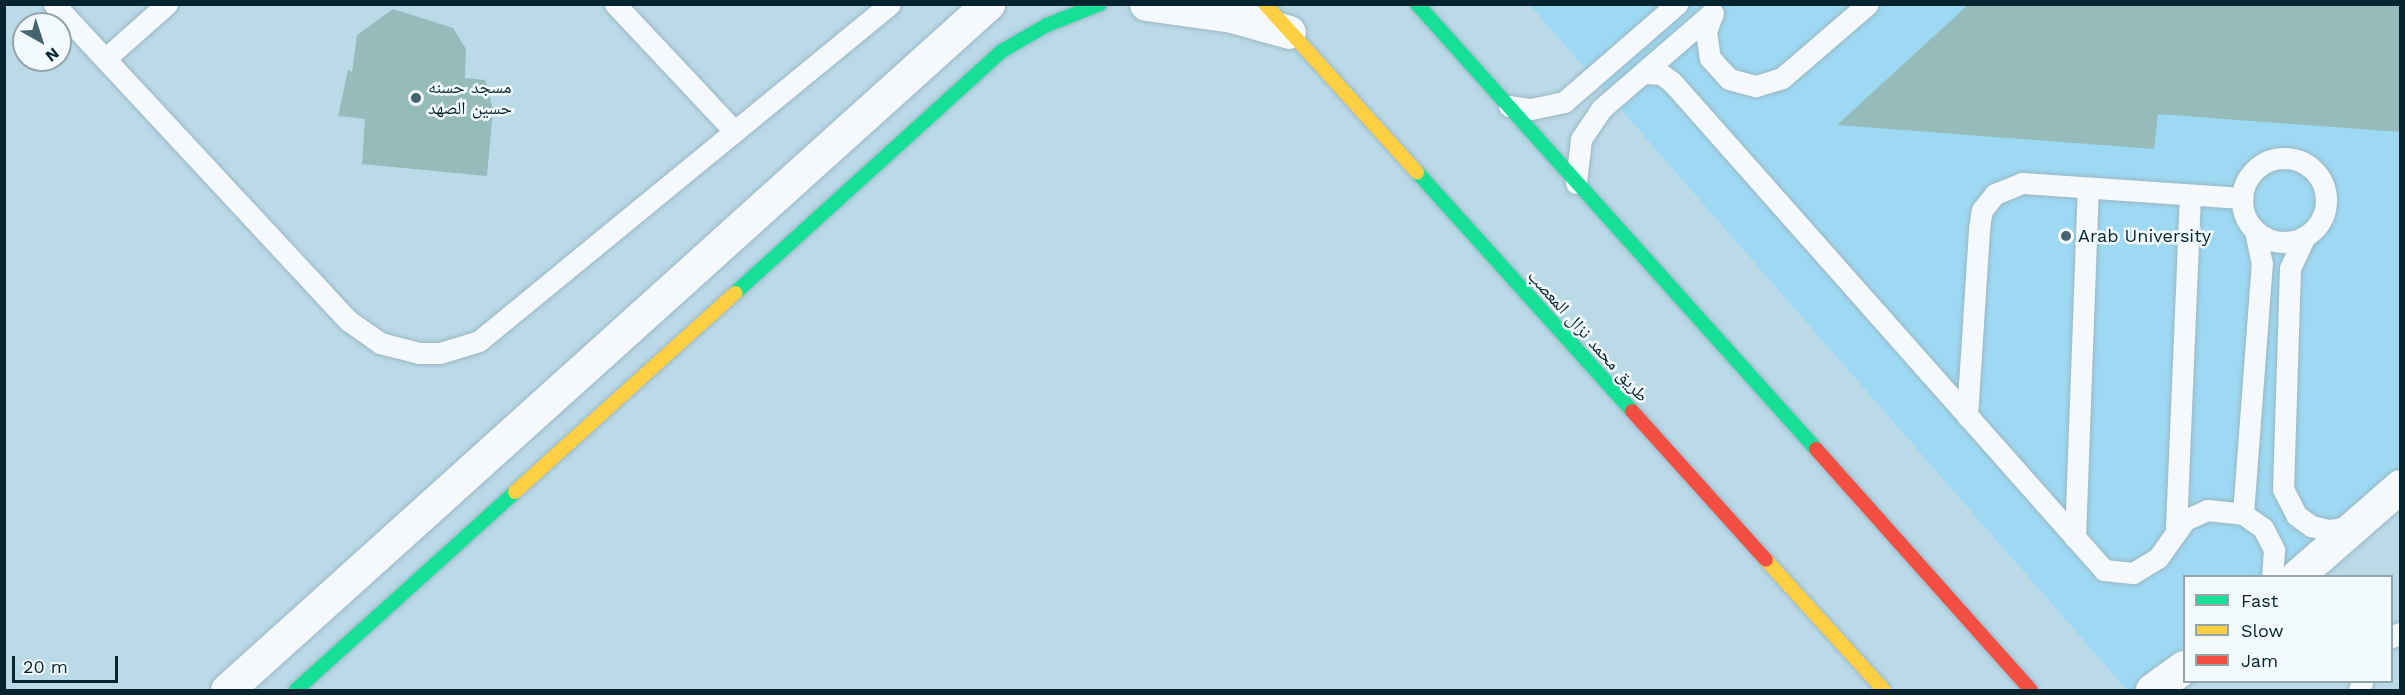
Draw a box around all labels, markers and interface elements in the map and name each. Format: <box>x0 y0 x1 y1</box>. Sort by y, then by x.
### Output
north arrow <box>12 12 72 72</box>
text: N <box>42 44 63 66</box>
place label: مسجد حسنه حسين الصهد <box>428 77 512 119</box>
marker: مسجد حسنه حسين الصهد <box>409 91 423 105</box>
place label: Arab University <box>2078 225 2211 247</box>
marker: Arab University <box>2059 229 2073 243</box>
street label: طريق محمد نزال المعصب <box>1523 265 1653 407</box>
legend <box>2183 575 2393 683</box>
text: Fast <box>2241 590 2278 611</box>
text: Slow <box>2241 620 2284 641</box>
scale bar <box>15 644 122 682</box>
text: Jam <box>2241 650 2278 671</box>
text: 20 m <box>23 656 68 677</box>

